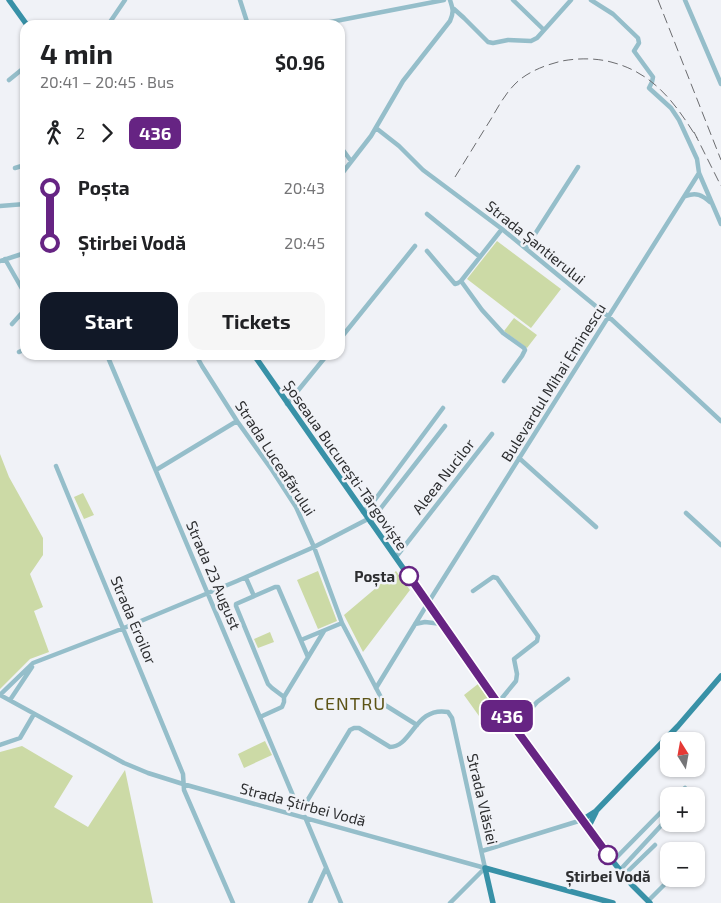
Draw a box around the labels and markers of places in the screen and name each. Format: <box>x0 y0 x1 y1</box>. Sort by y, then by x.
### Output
marker: Poșta <box>399 566 419 586</box>
place label: Poșta <box>354 567 395 587</box>
marker: Știrbei Vodă <box>598 845 618 865</box>
place label: Știrbei Vodă <box>565 867 651 887</box>

